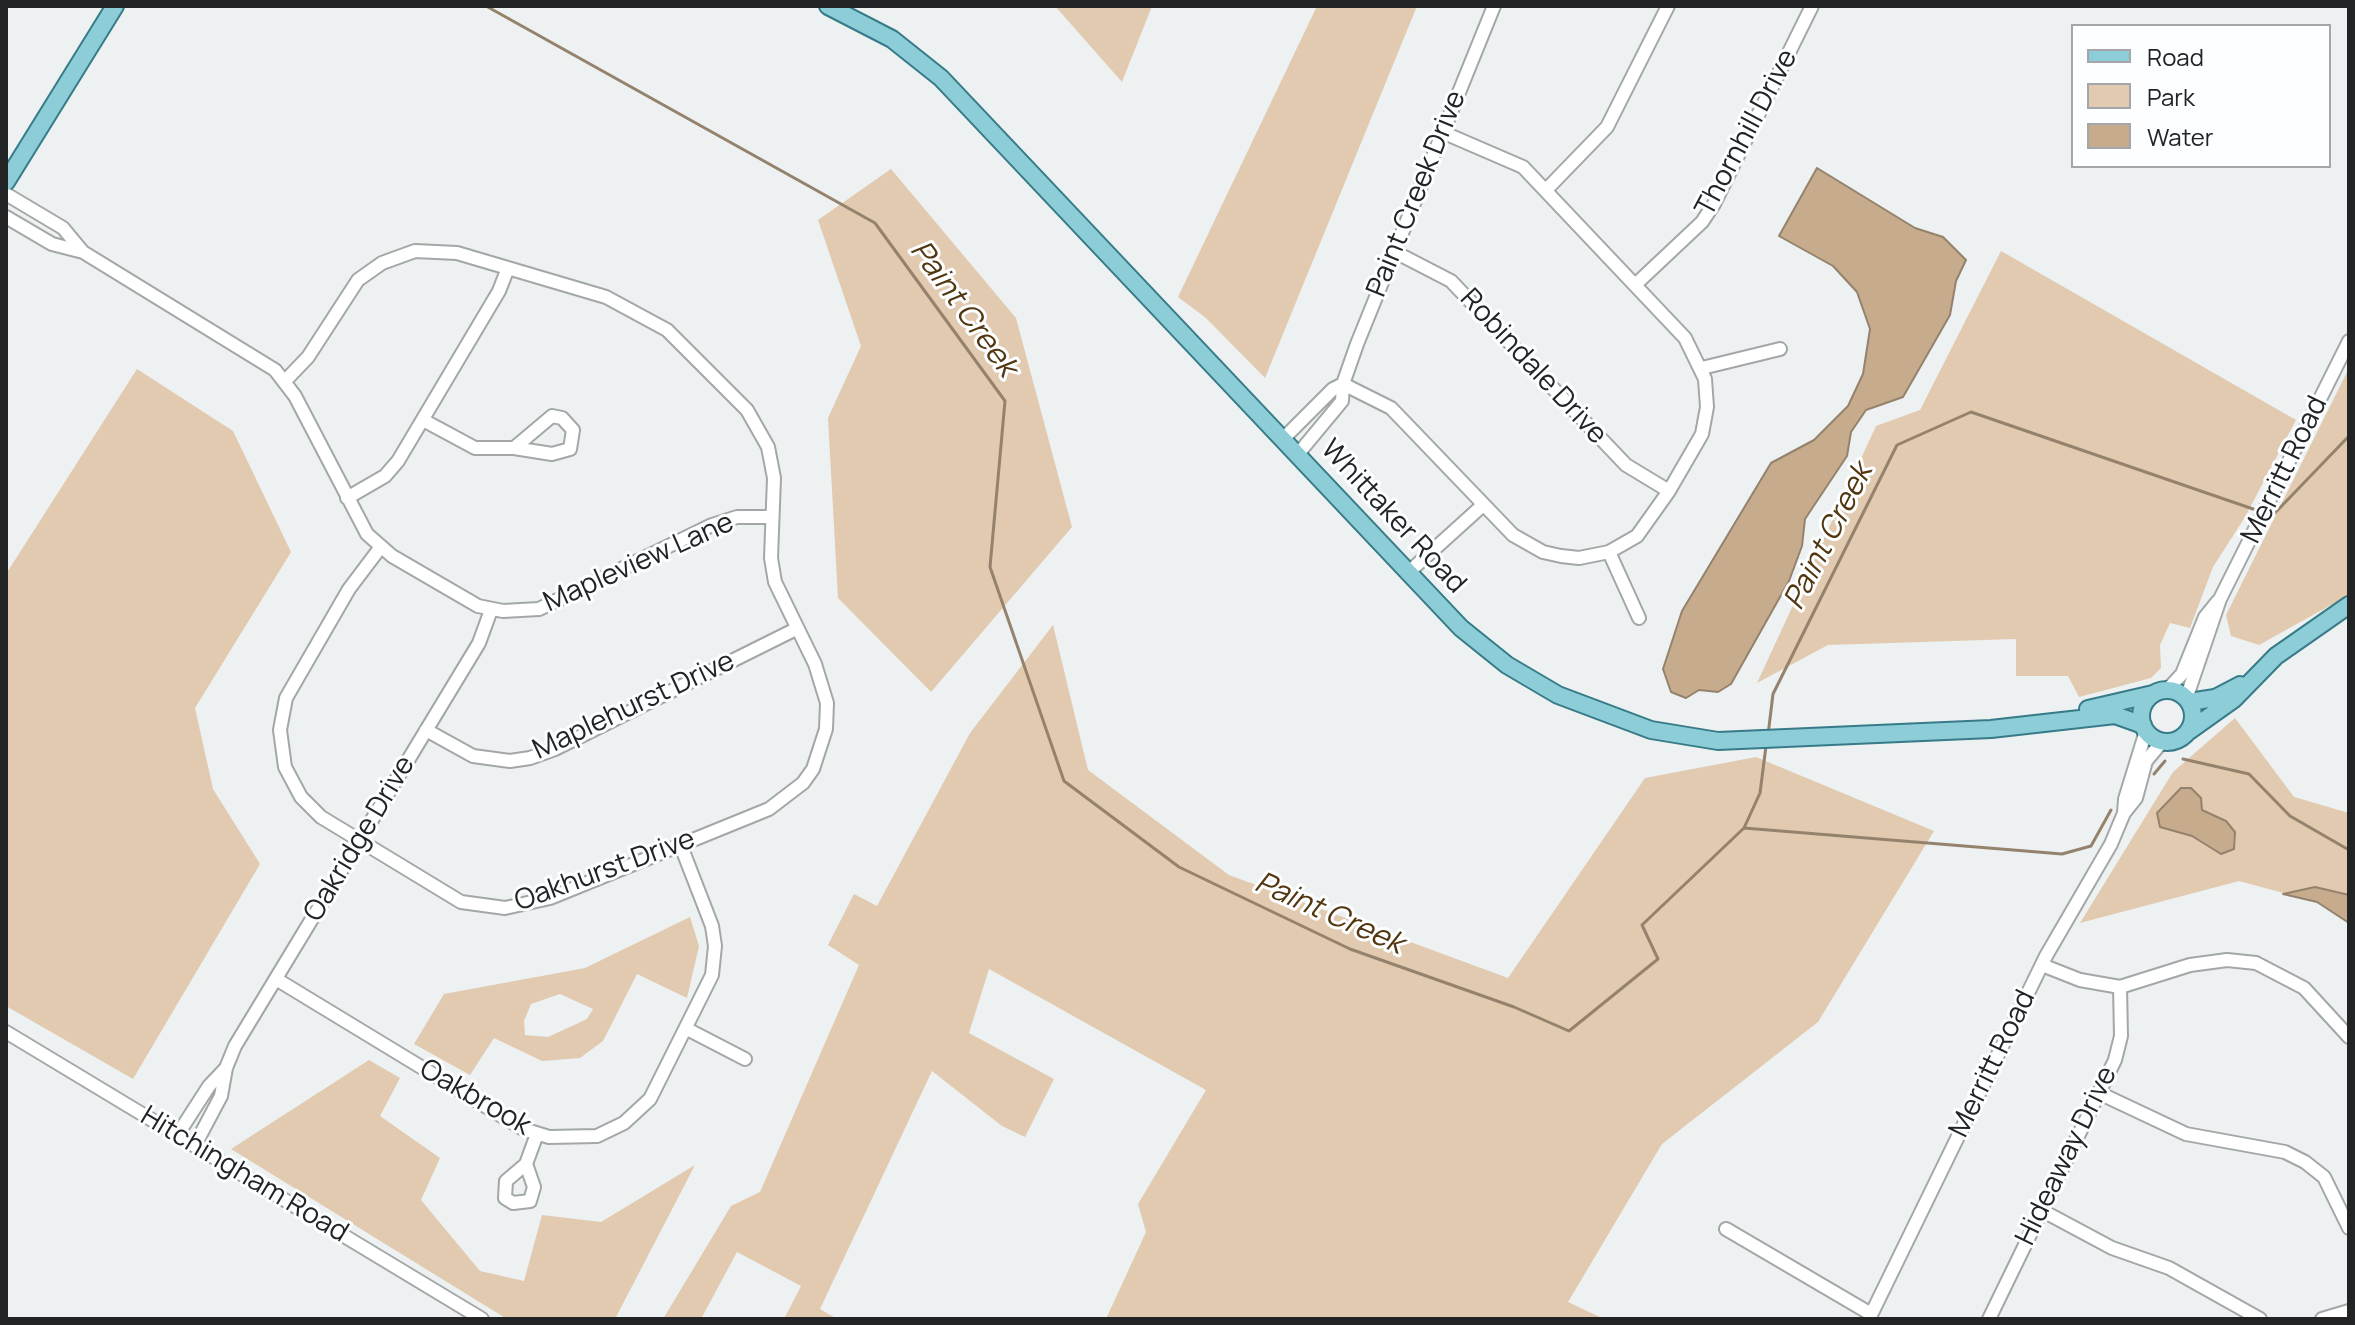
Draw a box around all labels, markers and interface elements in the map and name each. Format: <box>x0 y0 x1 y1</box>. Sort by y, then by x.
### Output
legend <box>2071 24 2331 168</box>
text: Road <box>2147 40 2204 73</box>
street label: Thornhill Drive <box>1689 44 1805 222</box>
text: Park <box>2147 80 2195 113</box>
street label: Paint Creek Drive <box>1360 86 1474 302</box>
text: Water <box>2147 120 2214 153</box>
water label: Paint Creek <box>902 234 1024 384</box>
street label: Robindale Drive <box>1453 282 1613 452</box>
street label: Merritt Road <box>2235 391 2335 549</box>
street label: Whittaker Road <box>1313 433 1473 601</box>
water label: Paint Creek <box>1777 458 1881 616</box>
street label: Mapleview Lane <box>539 506 739 620</box>
street label: Maplehurst Drive <box>528 645 740 767</box>
street label: Oakridge Drive <box>297 750 423 928</box>
street label: Oakhurst Drive <box>510 823 700 919</box>
water label: Paint Creek <box>1249 865 1409 963</box>
street label: Merritt Road <box>1943 985 2043 1143</box>
street label: Oakbrook <box>413 1053 537 1143</box>
street label: Hideaway Drive <box>2009 1061 2125 1251</box>
street label: Hitchingham Road <box>134 1100 354 1250</box>

